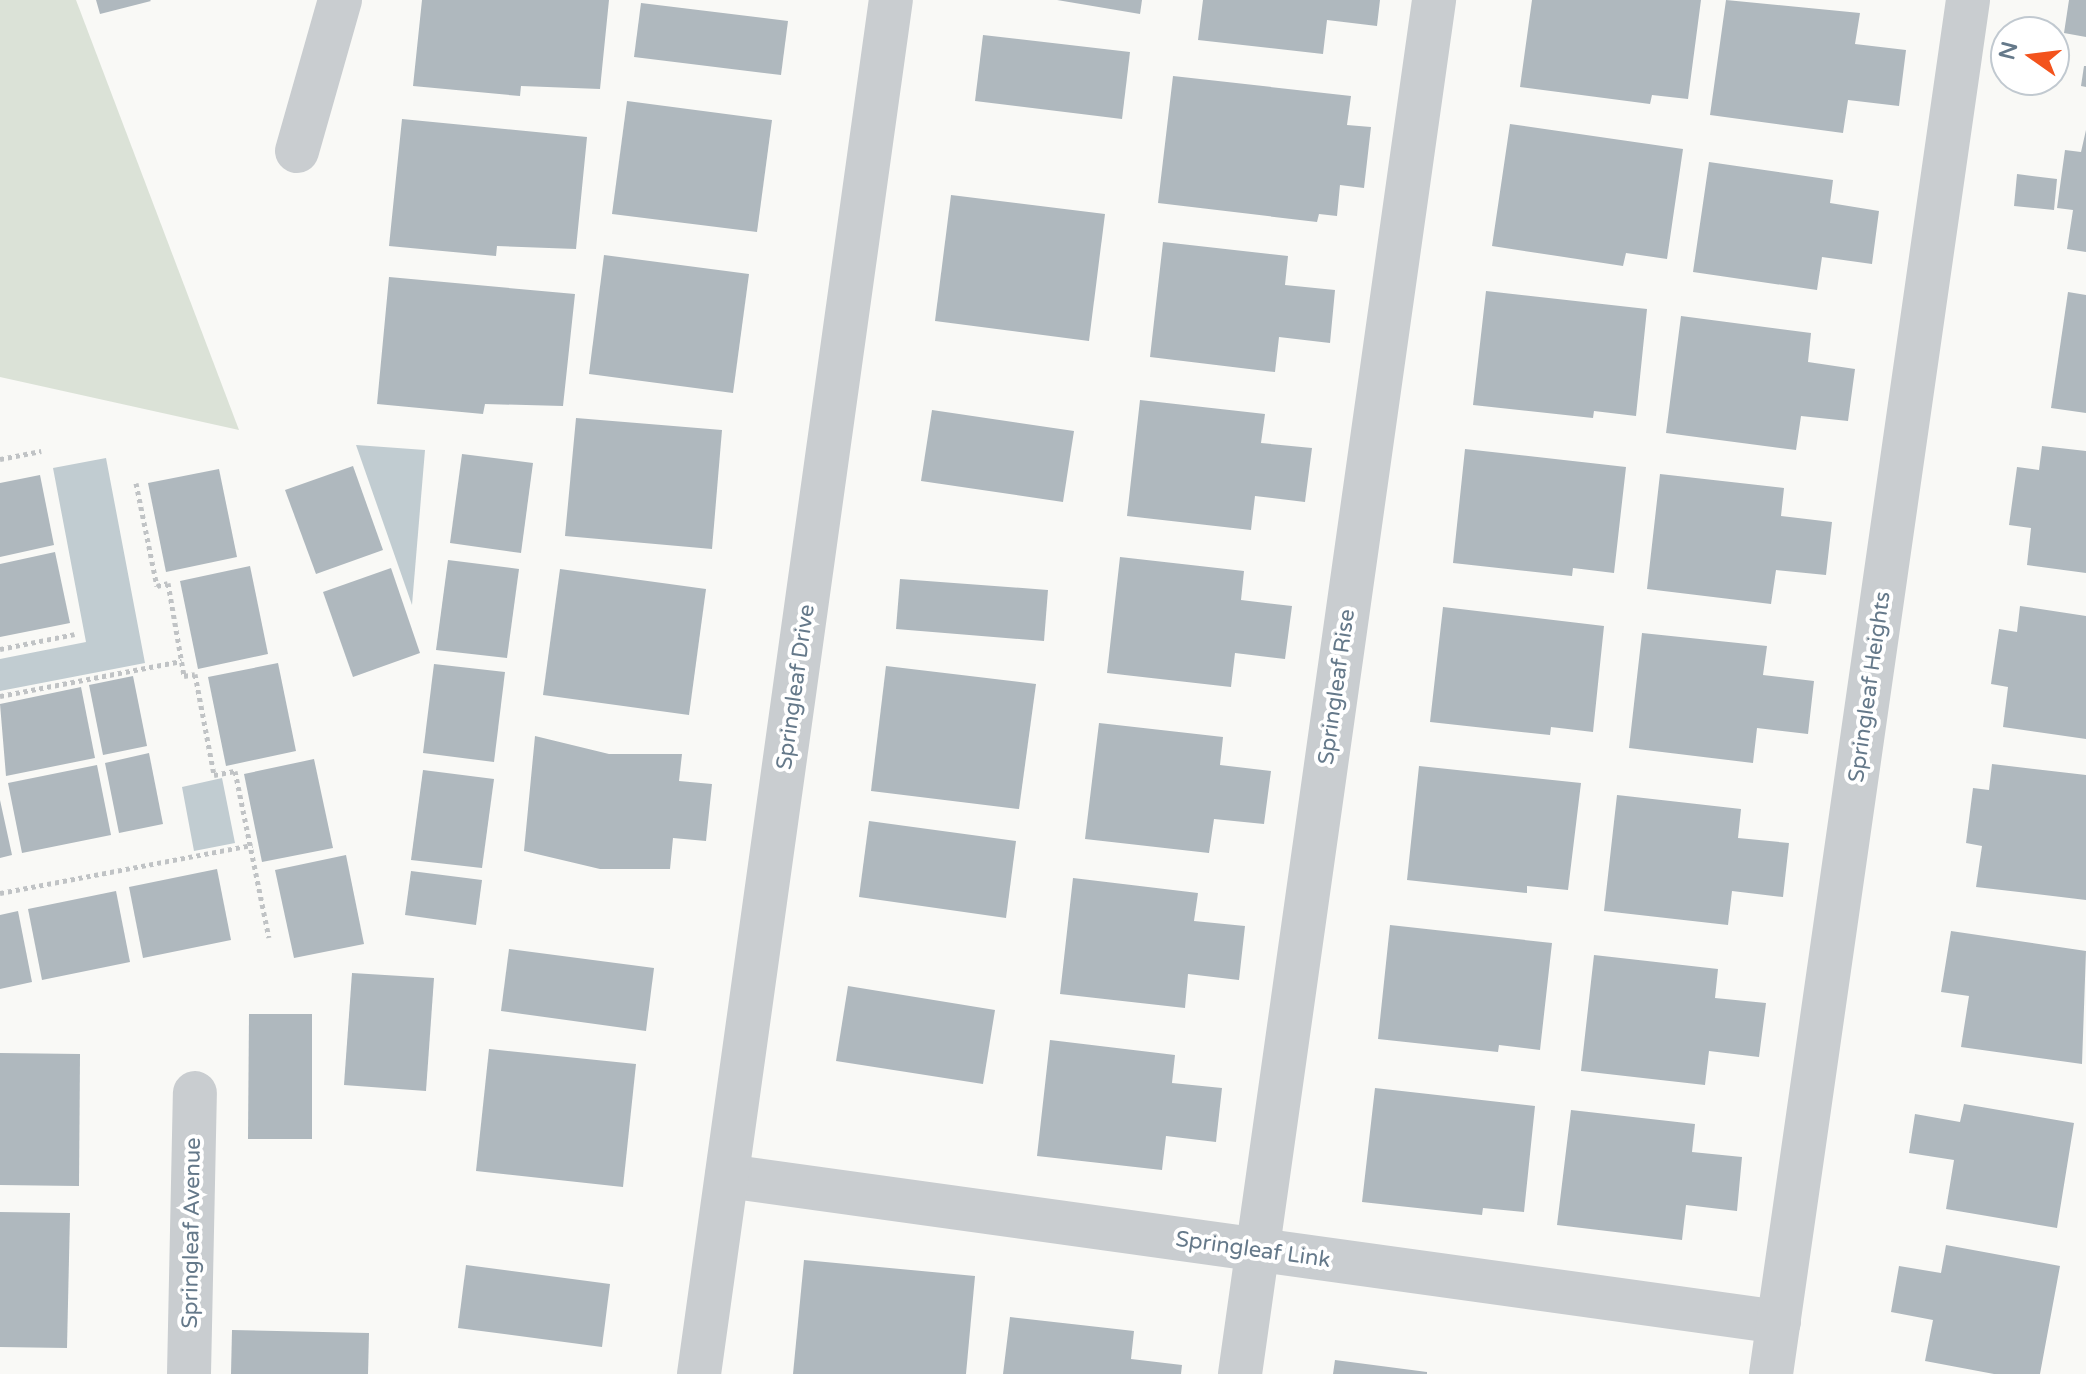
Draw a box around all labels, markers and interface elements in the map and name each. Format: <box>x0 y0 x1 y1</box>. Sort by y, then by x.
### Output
north arrow <box>1990 16 2070 96</box>
text: N <box>1994 39 2023 62</box>
street label: Springleaf Heights <box>1844 590 1896 784</box>
street label: Springleaf Drive <box>771 603 821 771</box>
street label: Springleaf Rise <box>1313 608 1361 766</box>
street label: Springleaf Avenue <box>177 1137 207 1329</box>
street label: Springleaf Link <box>1174 1226 1332 1274</box>

